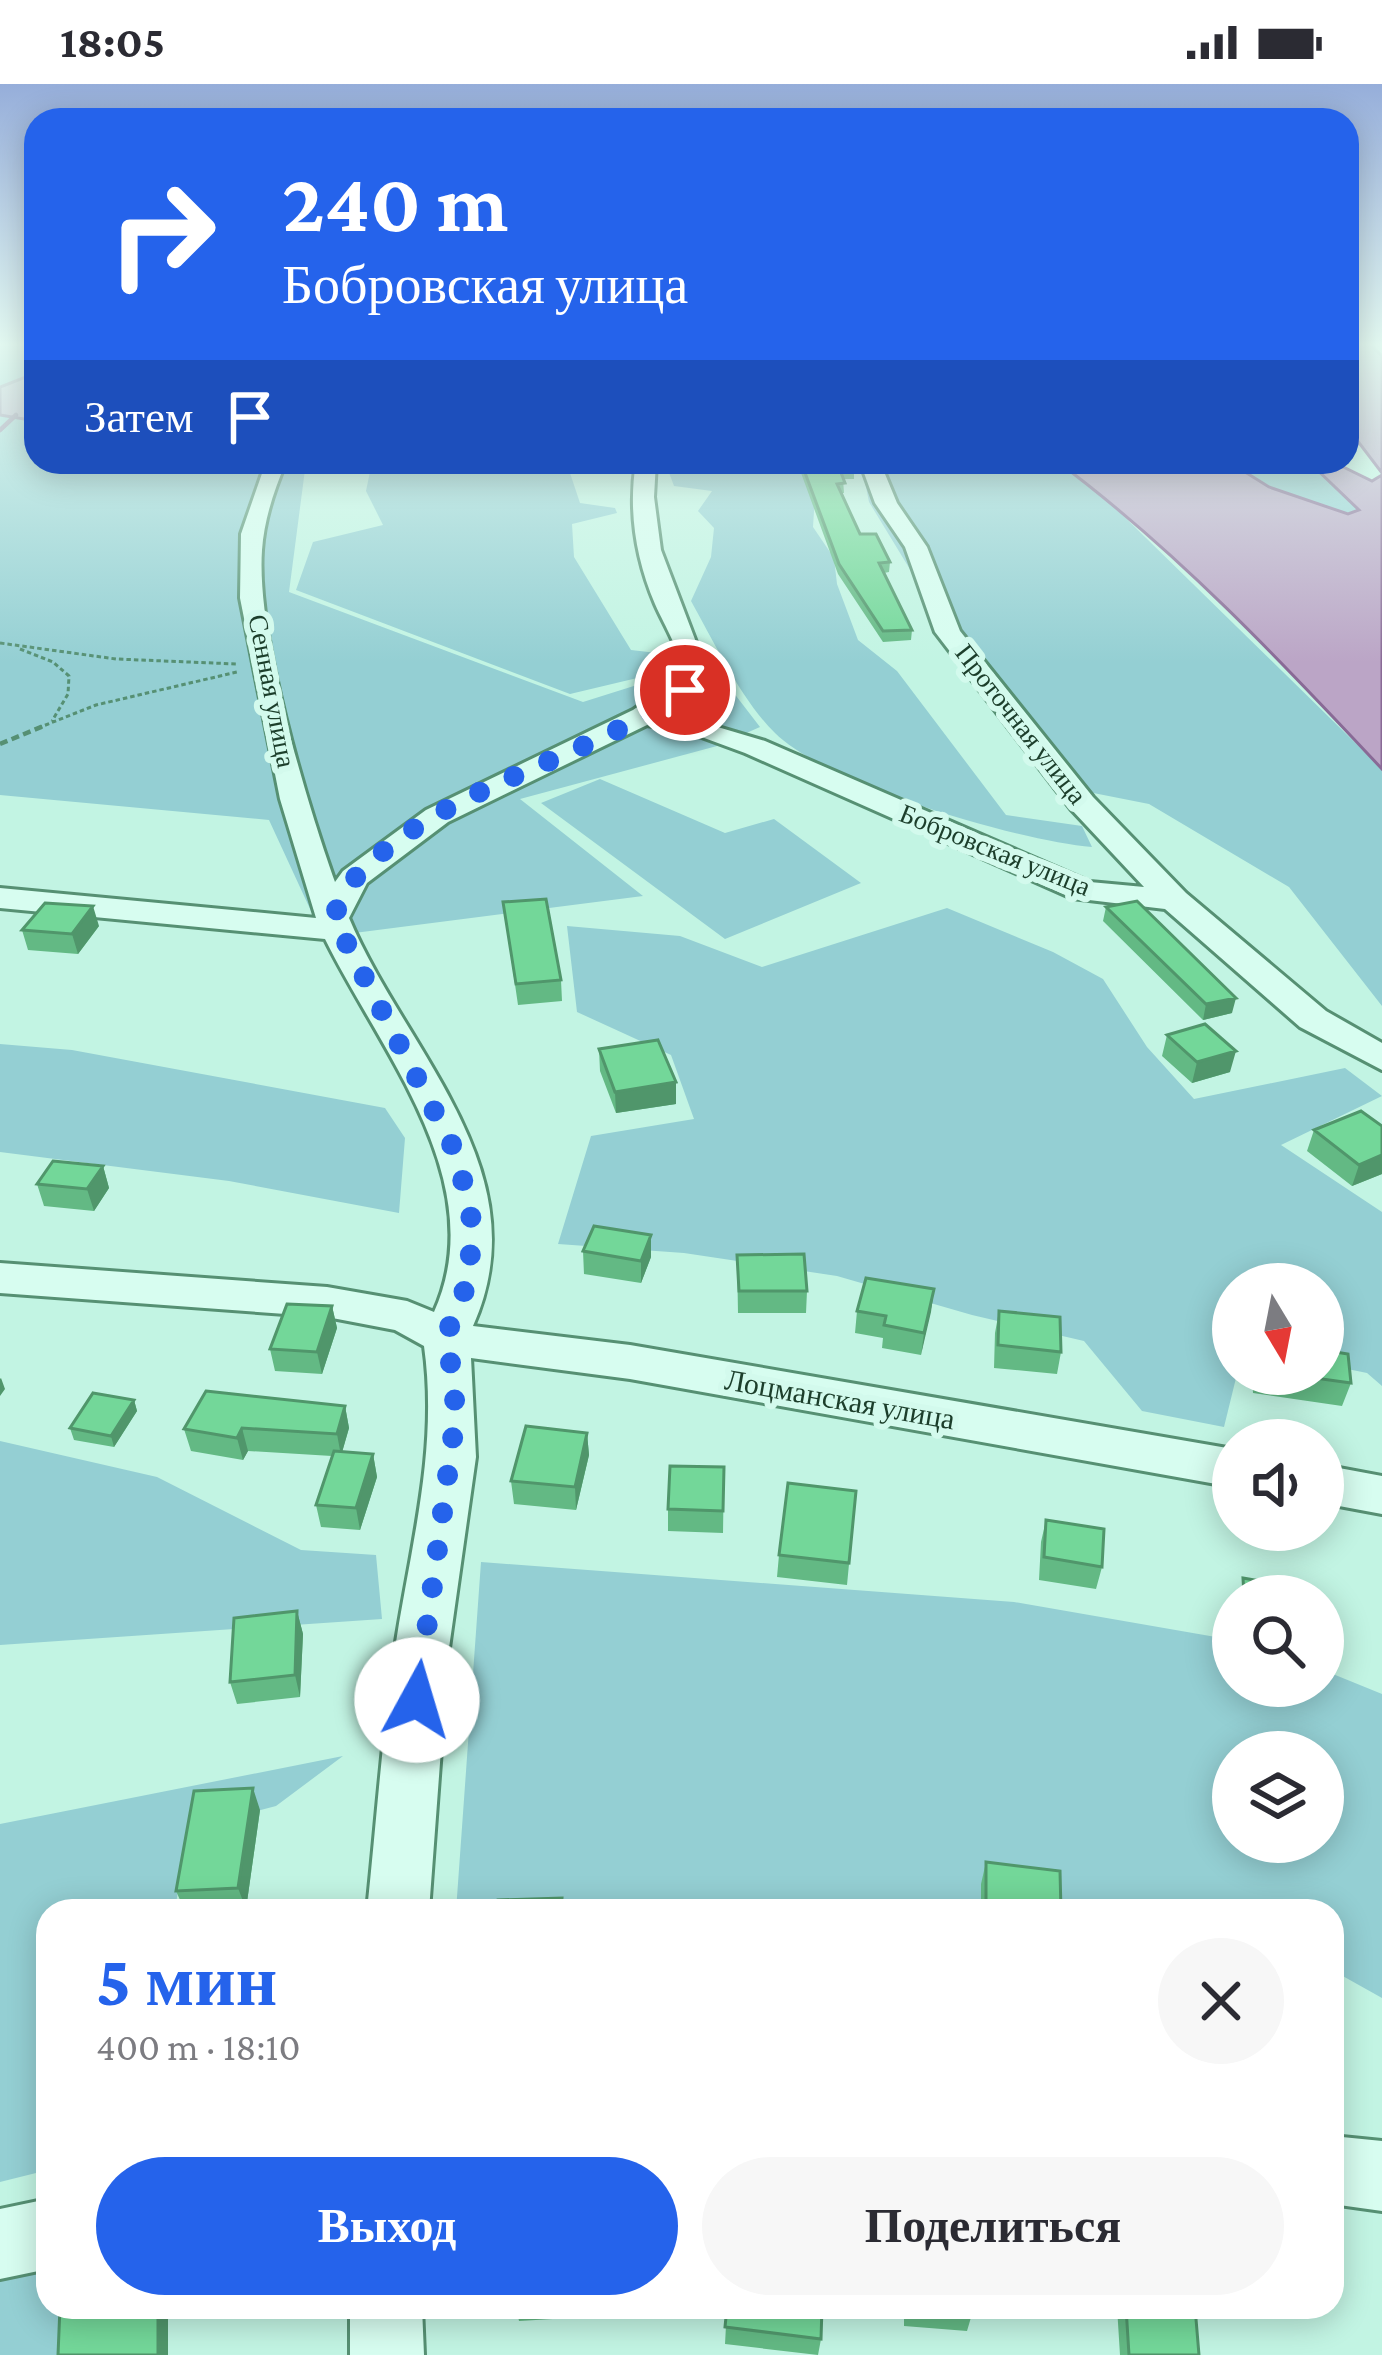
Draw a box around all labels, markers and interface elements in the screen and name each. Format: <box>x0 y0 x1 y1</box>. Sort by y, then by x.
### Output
text: 18:05 <box>60 17 165 67</box>
icon: right <box>84 156 240 312</box>
text: 240 m <box>282 156 508 249</box>
text: Бобровская улица <box>282 255 688 315</box>
icon: arrive <box>217 384 283 450</box>
text: Затем <box>84 392 193 442</box>
street label: Сенная улица <box>242 612 302 770</box>
street label: Проточная улица <box>949 638 1093 810</box>
pin <box>634 639 736 741</box>
icon: arrive <box>652 657 718 723</box>
street label: Бобровская улица <box>895 798 1095 902</box>
north arrow <box>1212 1263 1344 1395</box>
map controls <box>1212 1263 1344 1863</box>
street label: Лоцманская улица <box>722 1363 958 1435</box>
button: sound <box>1212 1419 1344 1551</box>
button: search <box>1212 1575 1344 1707</box>
position arrow <box>354 1637 480 1763</box>
button: layers <box>1212 1731 1344 1863</box>
button: close <box>1158 1938 1284 2064</box>
text: 5 мин <box>96 1940 277 2020</box>
text: 400 m · 18:10 <box>96 2025 301 2068</box>
button: Выход <box>96 2157 678 2295</box>
button: Поделиться <box>702 2157 1284 2295</box>

